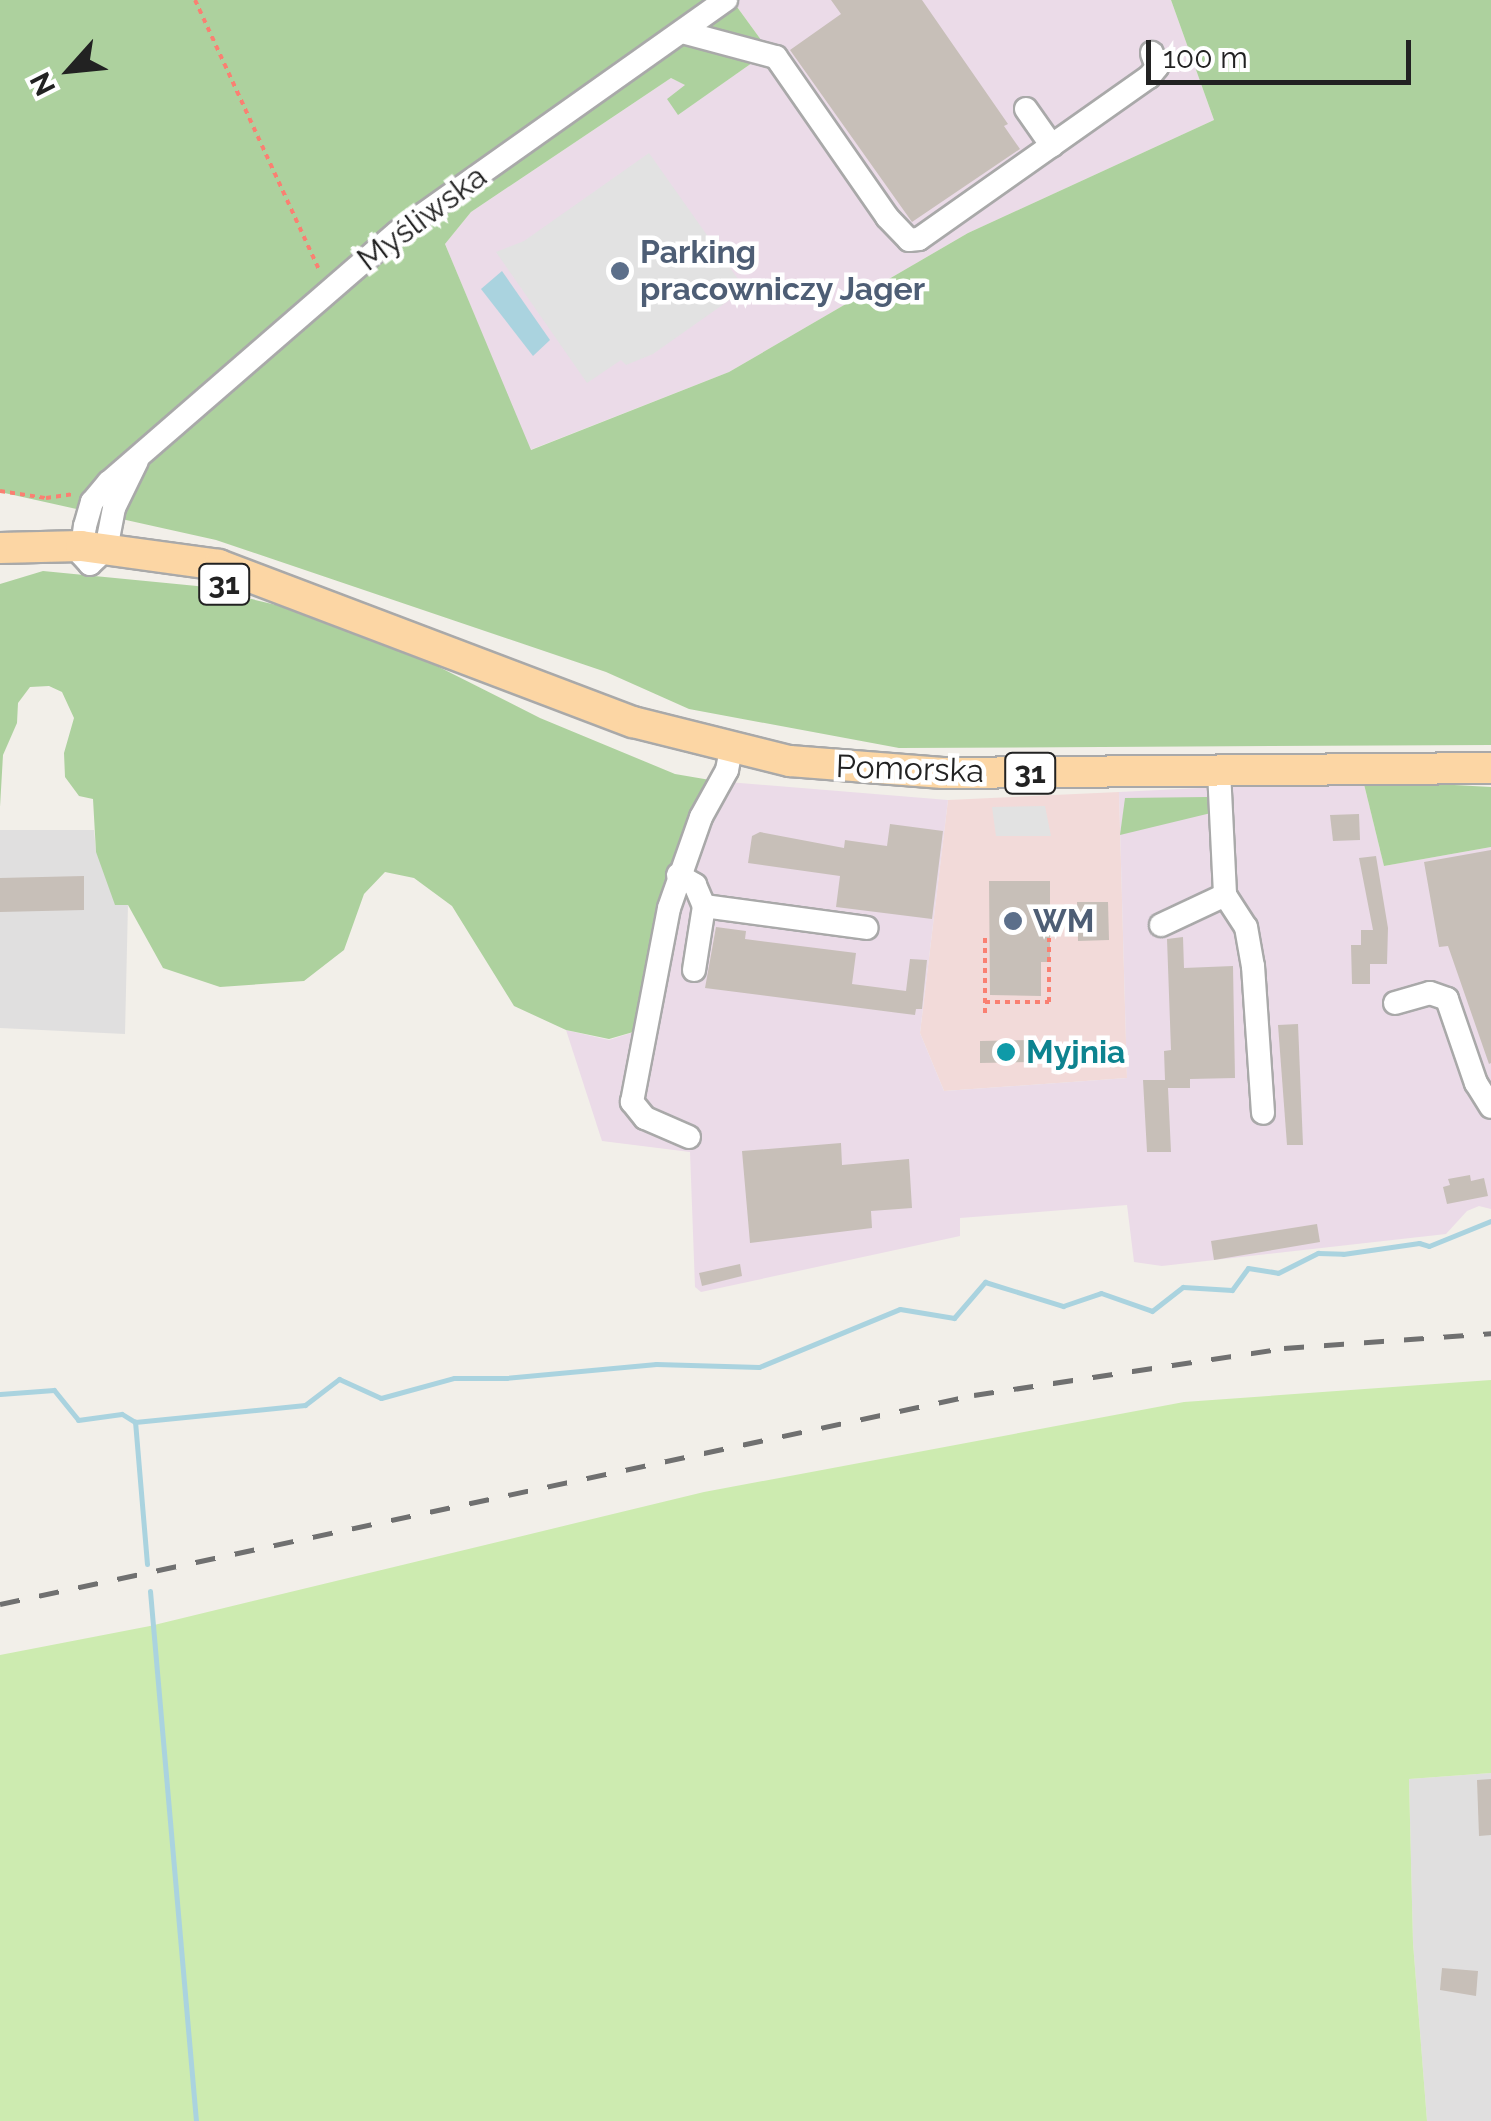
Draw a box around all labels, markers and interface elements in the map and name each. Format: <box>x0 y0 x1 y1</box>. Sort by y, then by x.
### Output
north arrow <box>20 20 120 120</box>
scale bar <box>1151 20 1416 82</box>
text: 100 m <box>1163 40 1248 75</box>
text: N <box>23 67 62 101</box>
street label: Myśliwska <box>350 157 494 279</box>
place label: Parking pracowniczy Jager <box>640 234 927 309</box>
marker: Parking pracowniczy Jager <box>609 260 631 282</box>
road number: 31 <box>196 559 252 609</box>
street label: Pomorska <box>835 747 985 791</box>
road number: 31 <box>1002 748 1058 798</box>
place label: WM <box>1033 902 1094 940</box>
marker: WM <box>1002 910 1024 932</box>
place label: Myjnia <box>1026 1033 1125 1071</box>
marker: Myjnia <box>995 1041 1017 1063</box>

